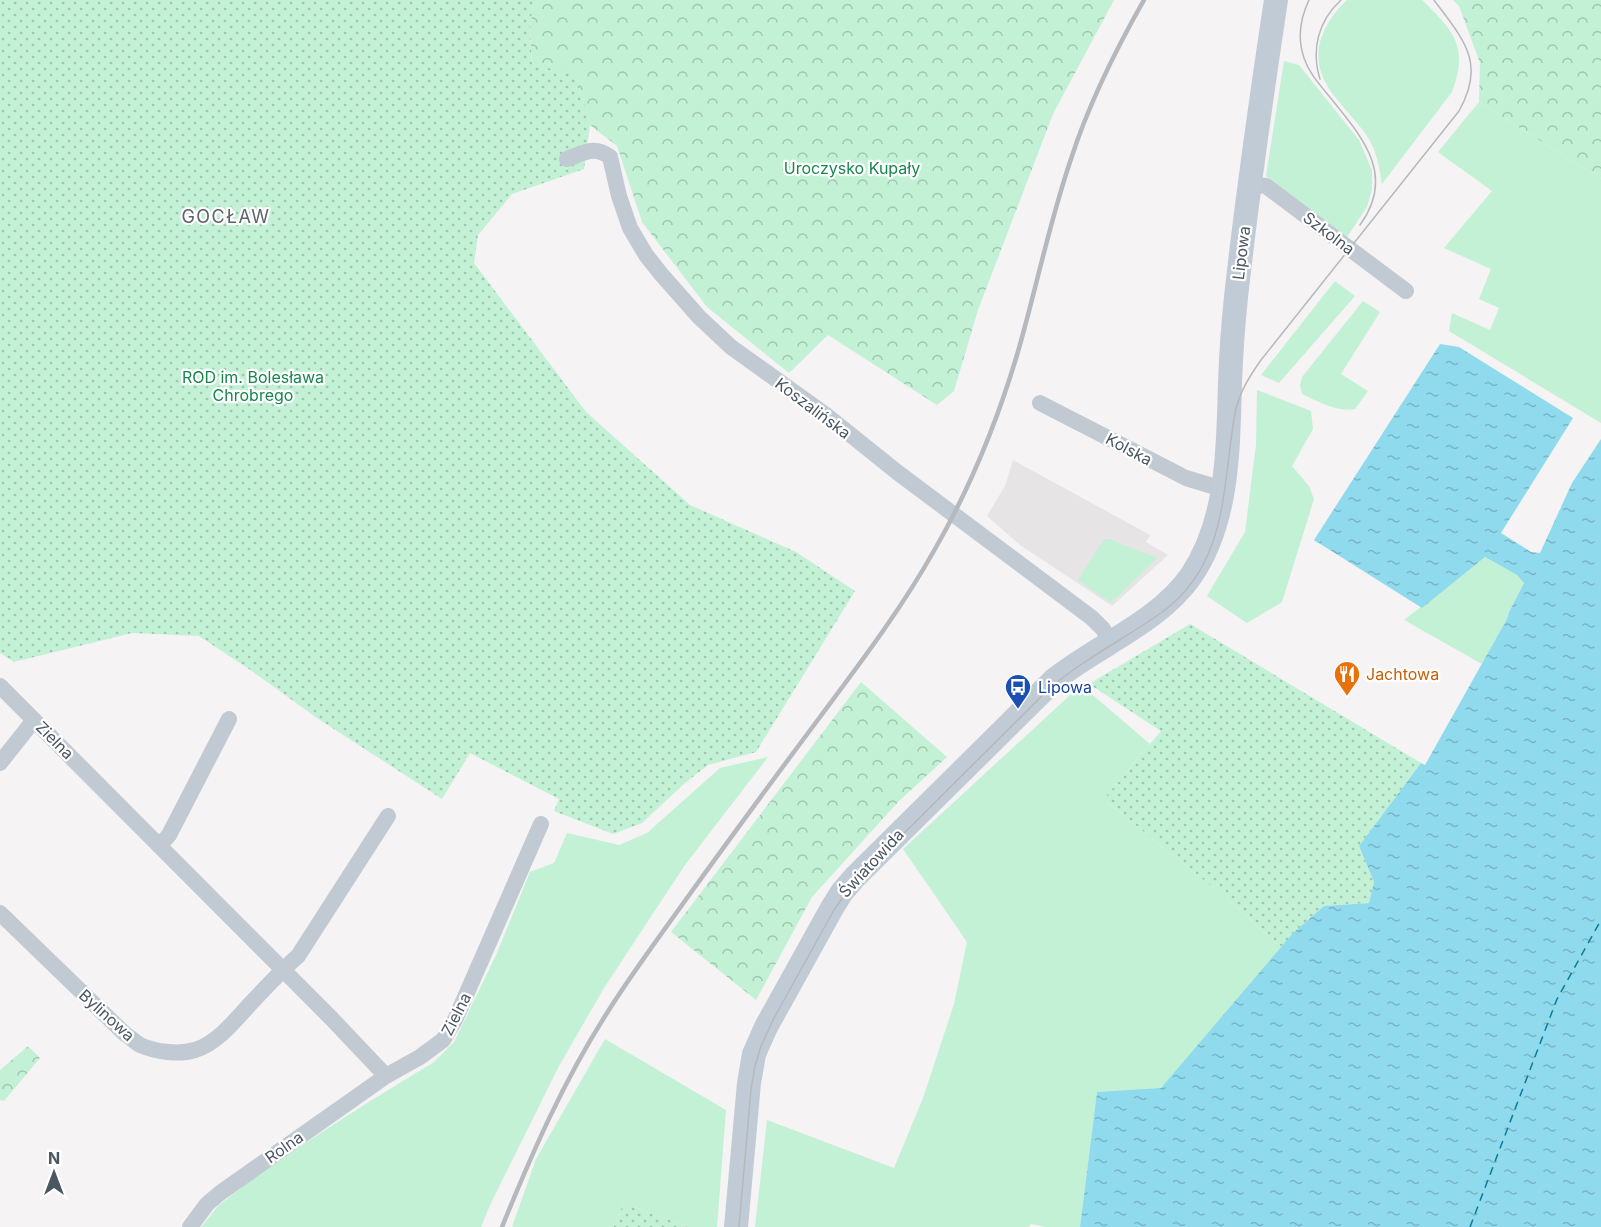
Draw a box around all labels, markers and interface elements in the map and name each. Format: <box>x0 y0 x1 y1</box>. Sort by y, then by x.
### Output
park label: Uroczysko Kupały <box>784 158 920 178</box>
district label: GOCŁAW <box>181 206 271 227</box>
street label: Szkolna <box>1299 207 1359 259</box>
street label: Lipowa <box>1228 225 1254 281</box>
park label: ROD im. Bolesława Chrobrego <box>182 367 324 405</box>
street label: Koszalińska <box>771 373 855 443</box>
street label: Kolska <box>1102 428 1156 470</box>
restaurant icon: Jachtowa <box>1332 659 1362 697</box>
place label: Jachtowa <box>1366 664 1439 684</box>
bus stop icon: Lipowa <box>1003 672 1033 710</box>
place label: Lipowa <box>1038 677 1092 697</box>
street label: Zielna <box>32 717 78 763</box>
street label: Światowida <box>834 825 908 901</box>
street label: Bylinowa <box>75 985 139 1045</box>
street label: Zielna <box>437 989 475 1039</box>
street label: Rolna <box>261 1127 307 1167</box>
north arrow <box>24 1143 84 1203</box>
text: N <box>48 1148 60 1168</box>

